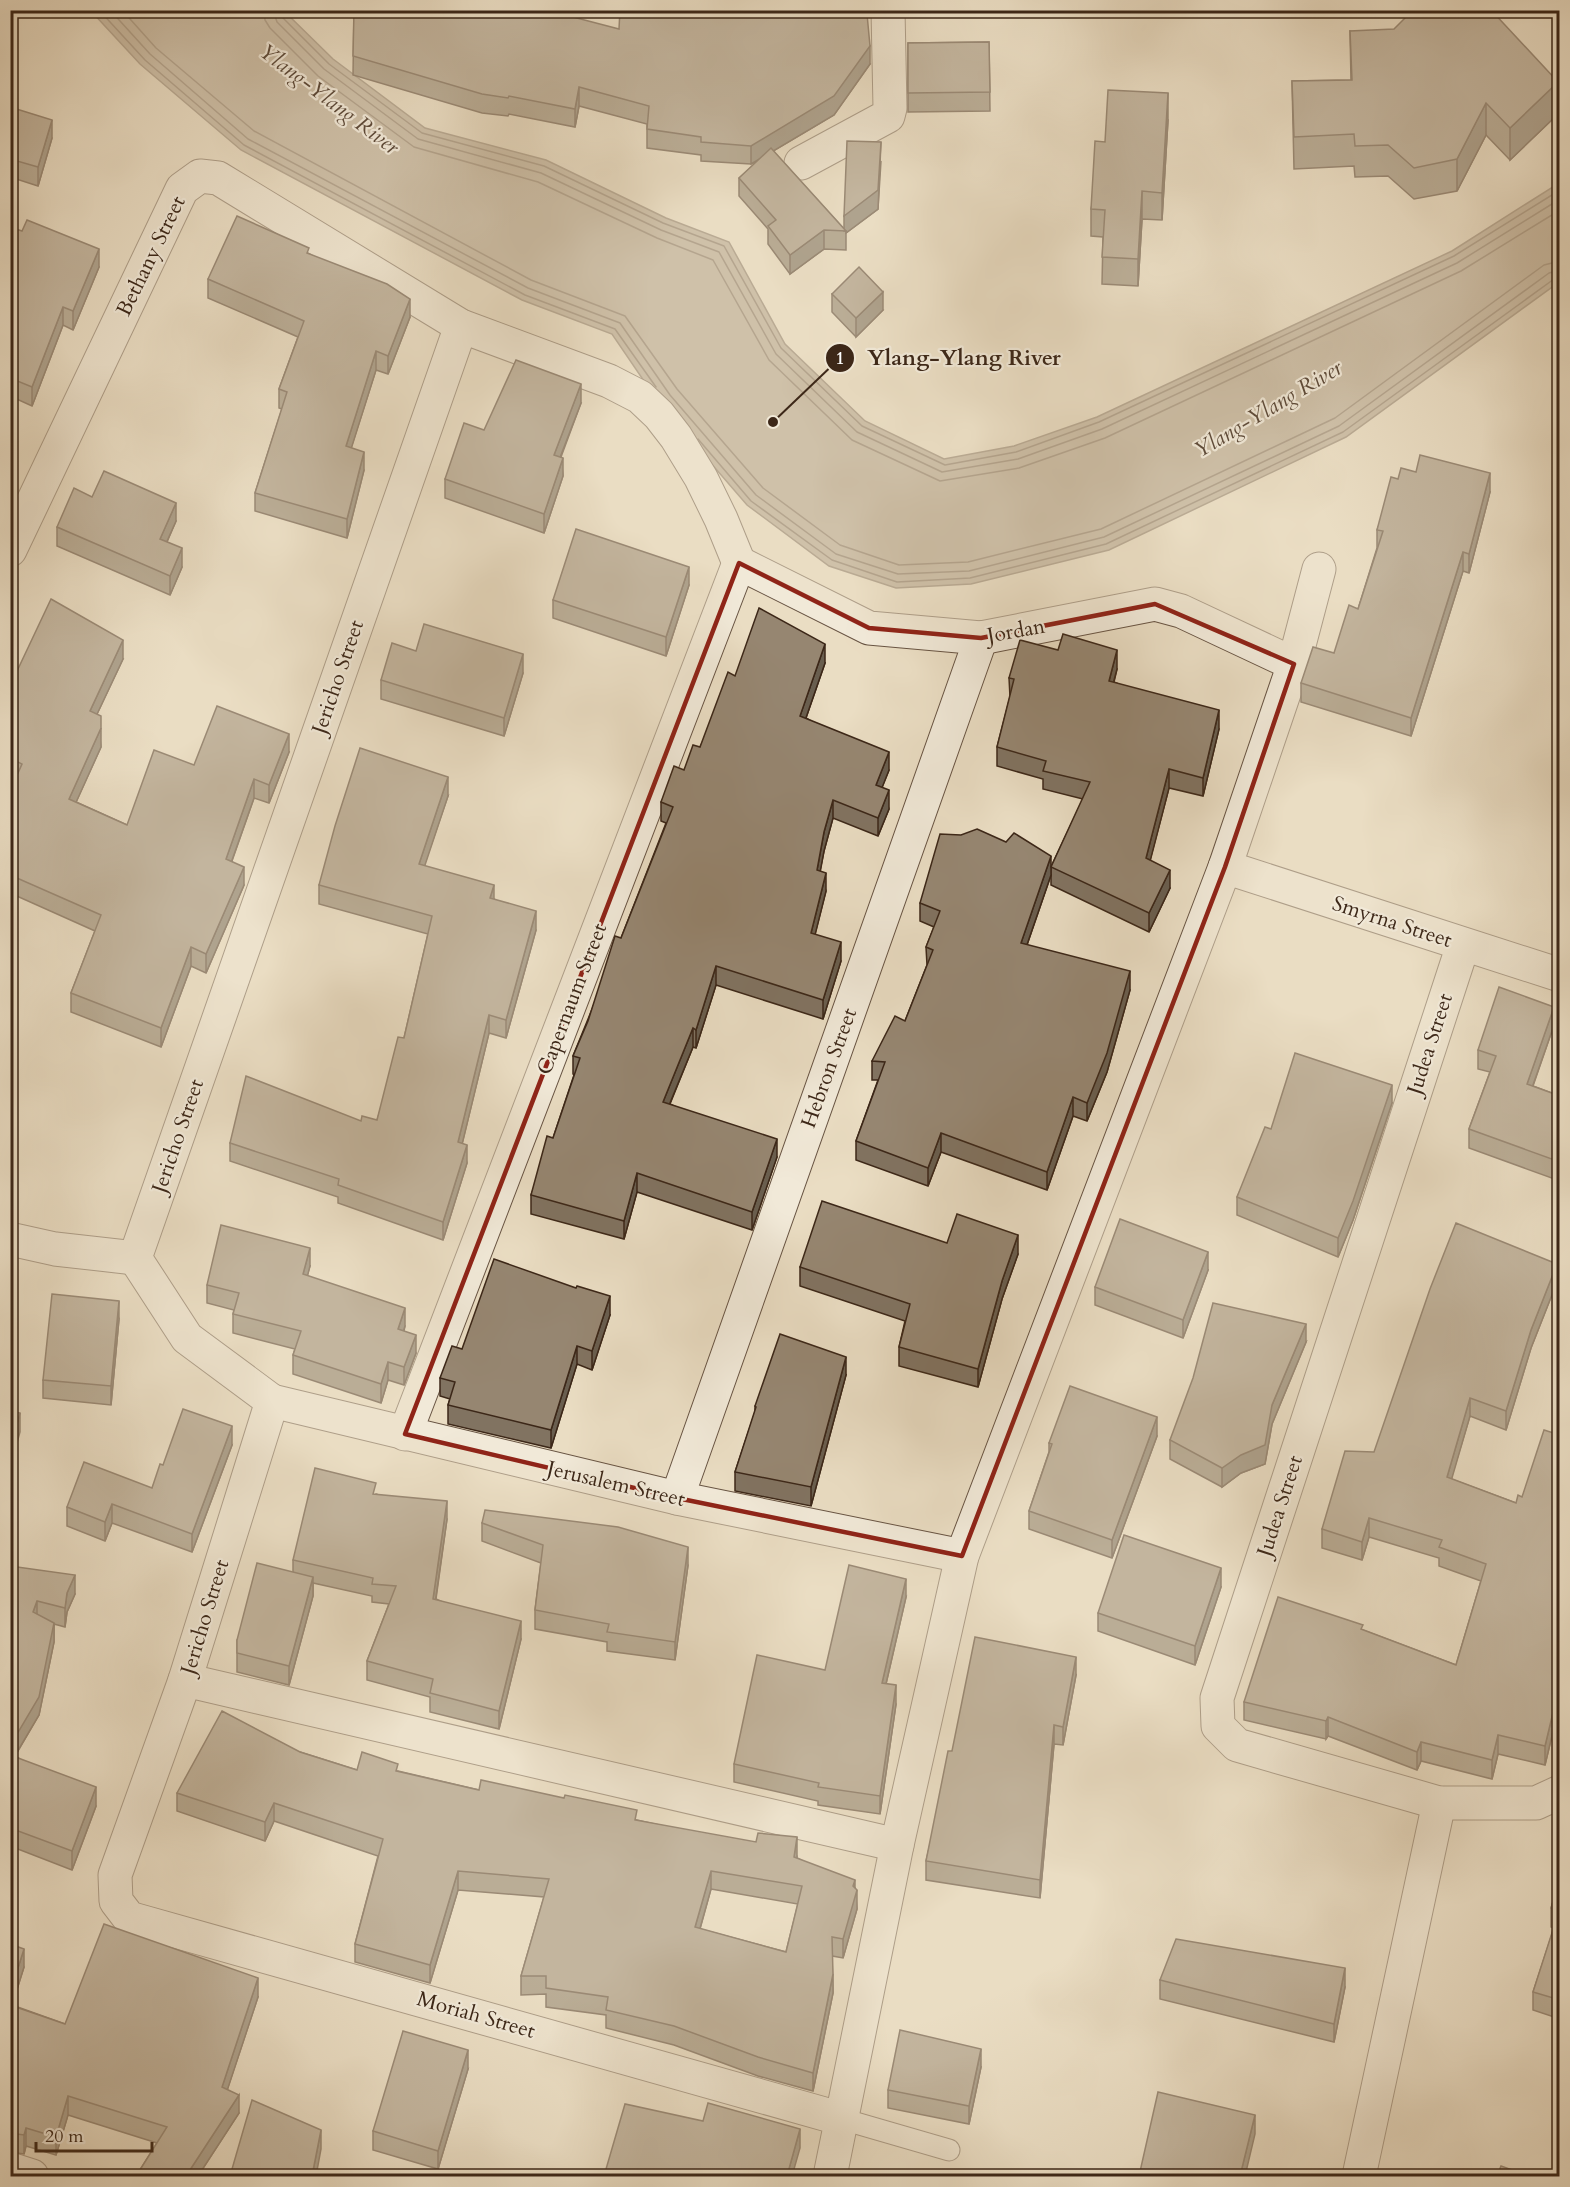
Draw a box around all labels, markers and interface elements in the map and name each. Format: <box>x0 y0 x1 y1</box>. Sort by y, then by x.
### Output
water label: Ylang-Ylang River <box>253 36 406 162</box>
street label: Bethany Street <box>109 191 193 321</box>
callout: Ylang-Ylang River <box>825 338 1073 378</box>
text: Ylang-Ylang River <box>867 343 1061 373</box>
text: 1 <box>835 346 845 371</box>
water label: Ylang-Ylang River <box>1188 352 1349 465</box>
street label: Jordan <box>982 612 1047 651</box>
street label: Jericho Street <box>304 616 371 741</box>
street label: Smyrna Street <box>1328 889 1456 955</box>
street label: Capernaum Street <box>530 919 614 1079</box>
street label: Judea Street <box>1399 989 1460 1101</box>
street label: Hebron Street <box>794 1004 864 1132</box>
street label: Jericho Street <box>144 1075 211 1200</box>
street label: Judea Street <box>1249 1451 1310 1563</box>
street label: Jerusalem Street <box>541 1453 688 1514</box>
street label: Jericho Street <box>173 1556 236 1681</box>
street label: Moriah Street <box>414 1984 539 2046</box>
scale bar <box>36 2115 152 2153</box>
text: 20 m <box>45 2124 84 2149</box>

